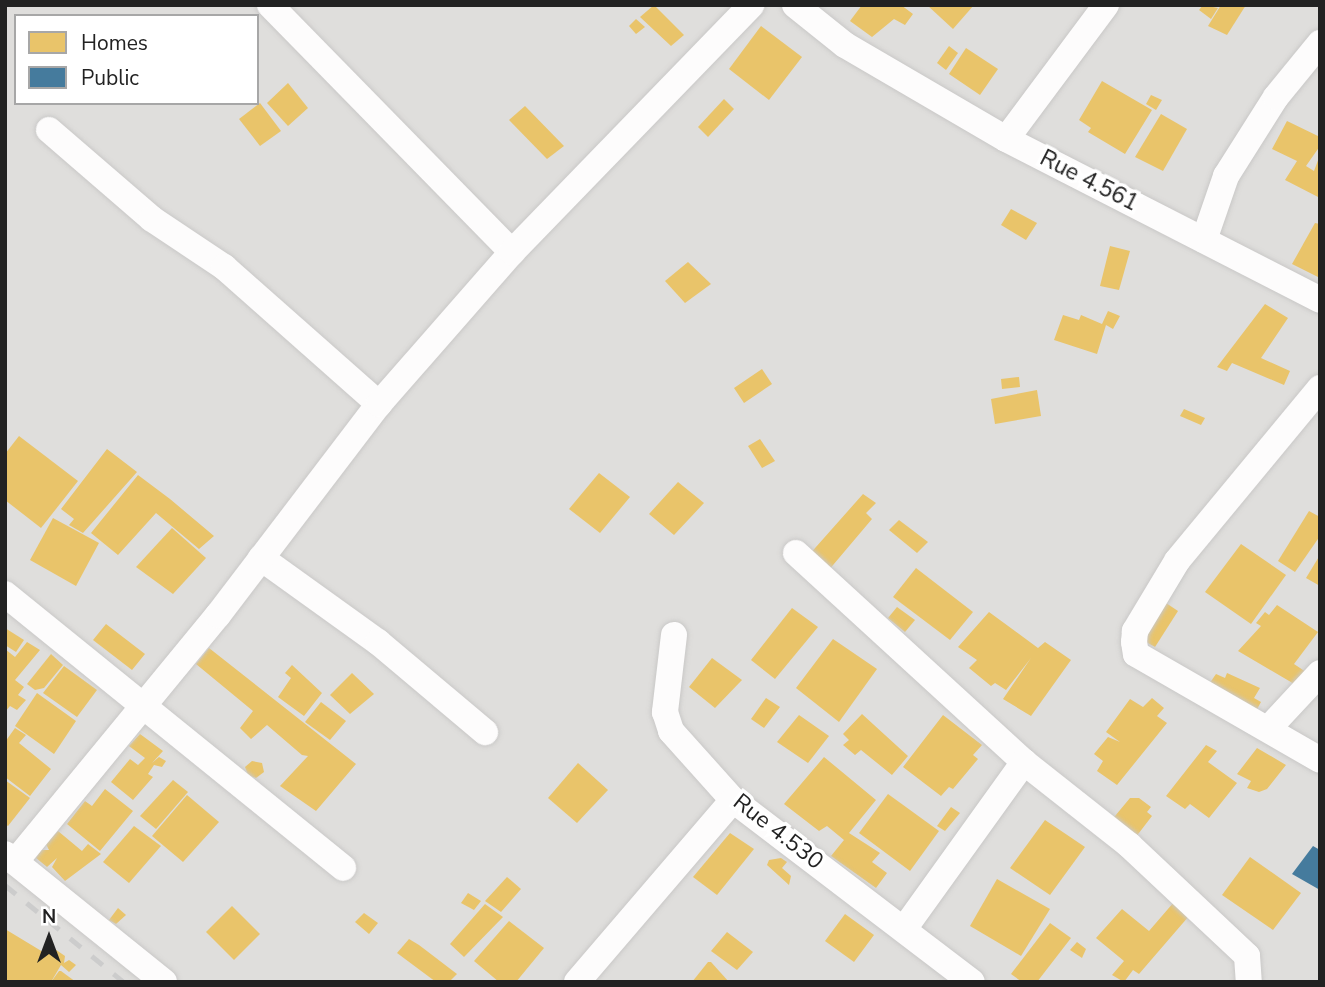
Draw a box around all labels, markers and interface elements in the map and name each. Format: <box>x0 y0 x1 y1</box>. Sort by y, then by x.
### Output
legend <box>14 14 259 105</box>
text: Homes <box>81 29 148 57</box>
text: Public <box>81 64 139 92</box>
street label: Rue 4.561 <box>1035 144 1143 218</box>
street label: Rue 4.530 <box>727 788 829 876</box>
north arrow <box>14 903 84 973</box>
text: N <box>42 904 56 930</box>

